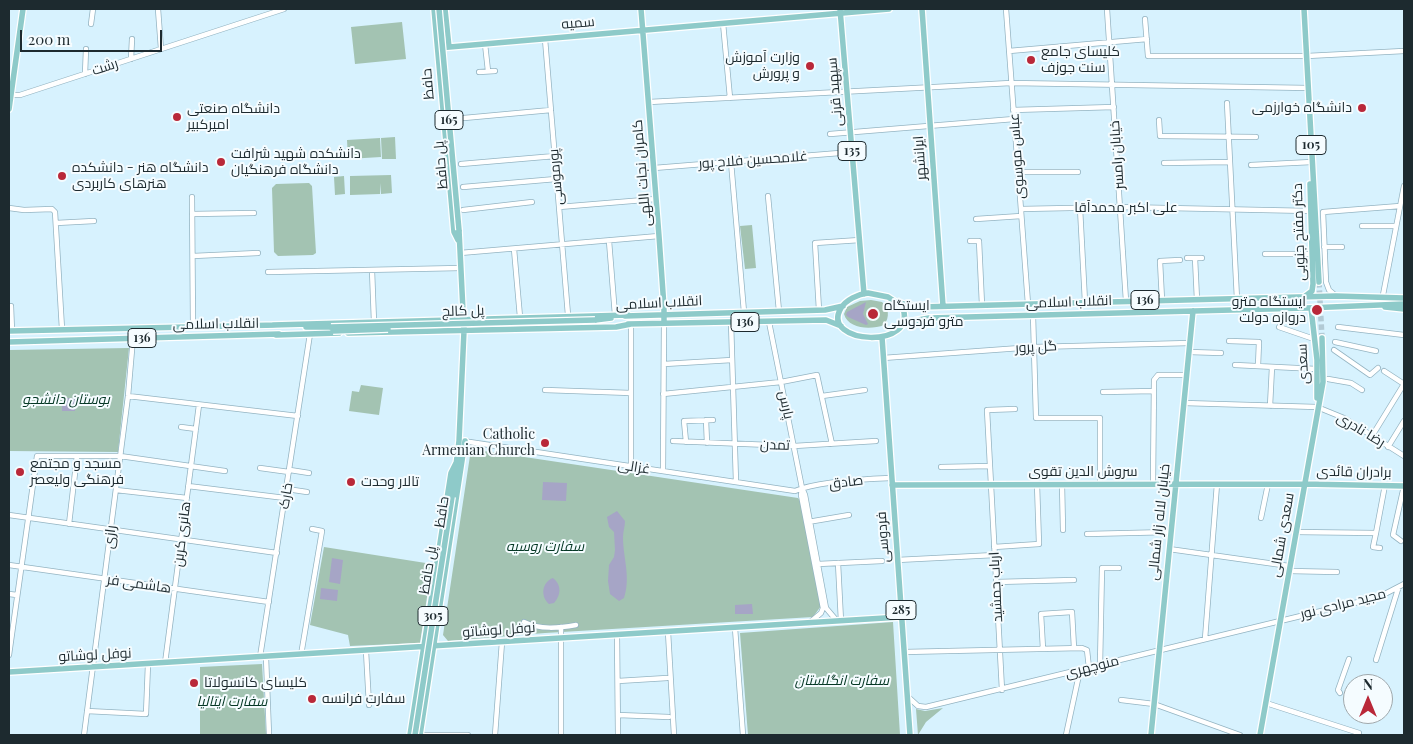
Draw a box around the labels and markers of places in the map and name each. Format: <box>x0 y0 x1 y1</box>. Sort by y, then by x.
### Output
place label: کلیسای جامع سنت جوزف <box>1041 44 1120 76</box>
place label: وزارت آموزش و پرورش <box>725 50 800 82</box>
marker: کلیسای جامع سنت جوزف <box>1025 54 1037 66</box>
marker: وزارت آموزش و پرورش <box>804 60 816 72</box>
place label: دانشگاه خوارزمی <box>1252 100 1352 116</box>
place label: دانشگاه صنعتی امیرکبیر <box>187 101 280 134</box>
marker: دانشگاه خوارزمی <box>1356 102 1368 114</box>
marker: دانشگاه صنعتی امیرکبیر <box>171 111 183 123</box>
place label: دانشکده شهید شرافت دانشگاه فرهنگیان <box>231 146 361 178</box>
marker: دانشکده شهید شرافت دانشگاه فرهنگیان <box>215 156 227 168</box>
place label: دانشگاه هنر - دانشکده هنرهای کاربردی <box>72 160 209 192</box>
marker: دانشگاه هنر - دانشکده هنرهای کاربردی <box>56 170 68 182</box>
place label: ایستگاه مترو دروازه دولت <box>1232 294 1306 326</box>
place label: ایستگاه مترو فردوسی <box>884 298 963 331</box>
marker: ایستگاه مترو دروازه دولت <box>1310 303 1324 317</box>
marker: ایستگاه مترو فردوسی <box>866 307 880 321</box>
place label: Catholic Armenian Church <box>422 427 535 460</box>
marker: Catholic Armenian Church <box>539 437 551 449</box>
place label: مسجد و مجتمع فرهنگی ولیعصر <box>30 456 124 488</box>
marker: مسجد و مجتمع فرهنگی ولیعصر <box>14 466 26 478</box>
place label: تالار وحدت <box>361 474 419 490</box>
marker: تالار وحدت <box>345 476 357 488</box>
place label: کلیسای کانسولاتا <box>204 675 307 691</box>
marker: کلیسای کانسولاتا <box>188 677 200 689</box>
place label: سفارت فرانسه <box>322 691 405 707</box>
marker: سفارت فرانسه <box>306 693 318 705</box>

